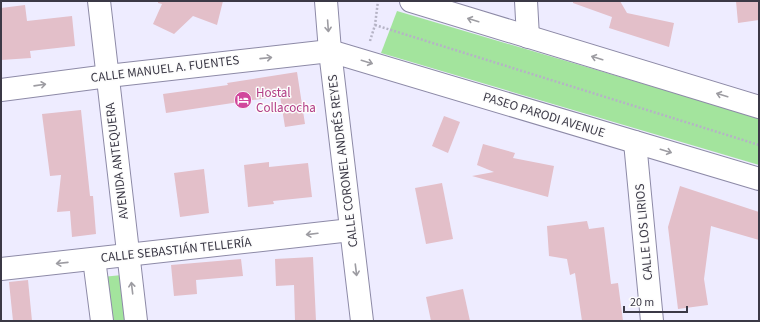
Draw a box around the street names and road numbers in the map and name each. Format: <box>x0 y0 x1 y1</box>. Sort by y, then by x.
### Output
street label: CALLE MANUEL A. FUENTES <box>90 51 240 87</box>
street label: CALLE CORONEL ANDRÉS REYES <box>323 74 363 248</box>
street label: PASEO PARODI AVENUE <box>481 88 607 142</box>
street label: AVENIDA ANTEQUERA <box>101 101 133 220</box>
street label: CALLE LOS LIRIOS <box>631 183 657 281</box>
street label: CALLE SEBASTIÁN TELLERÍA <box>100 233 253 267</box>

